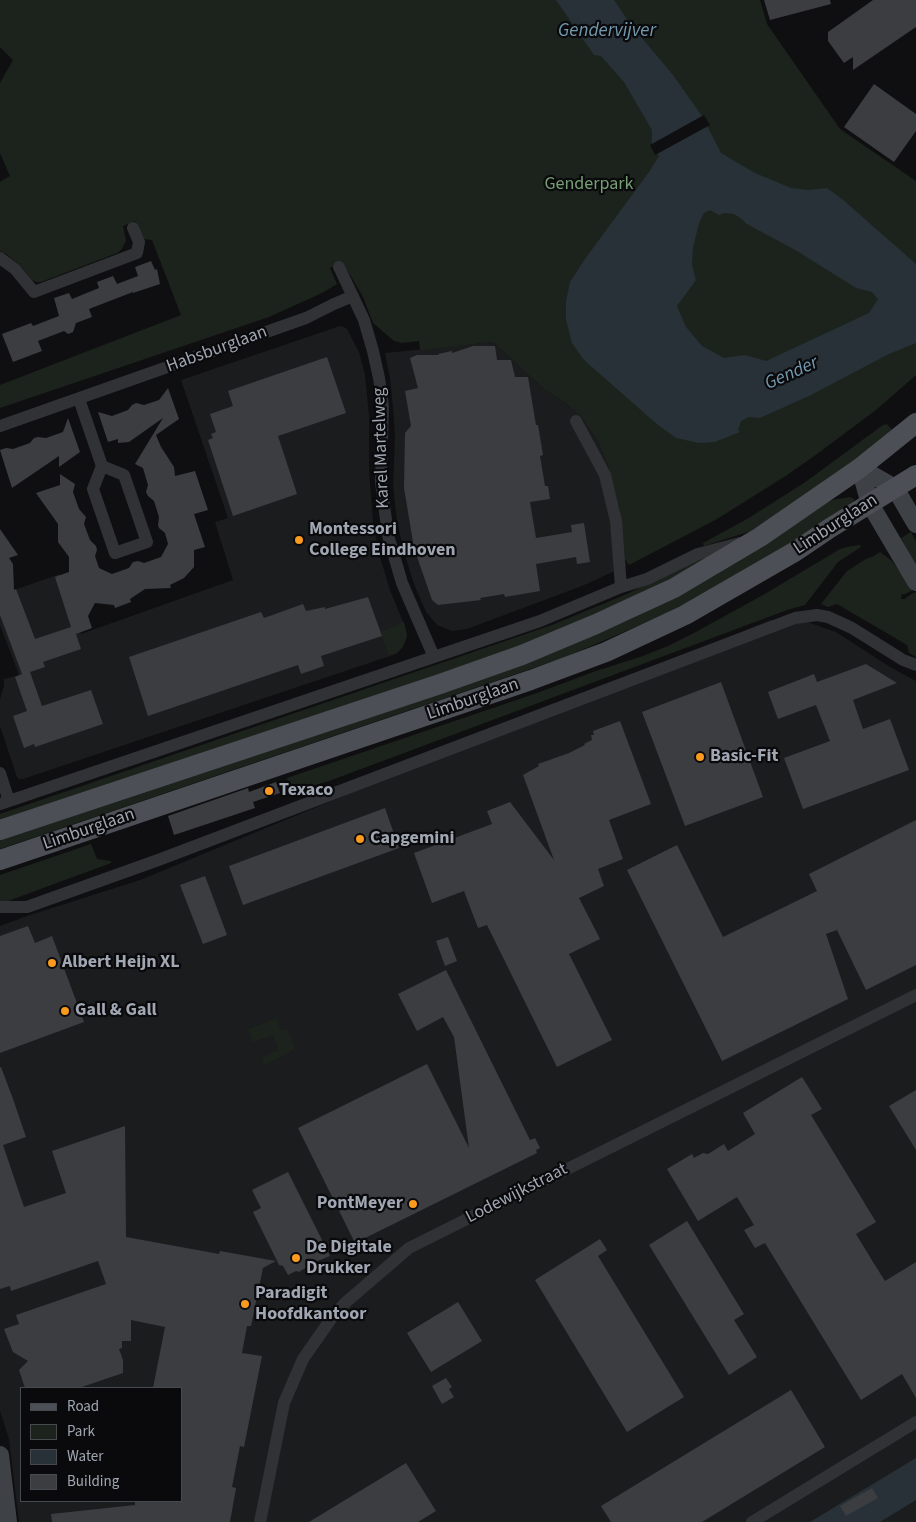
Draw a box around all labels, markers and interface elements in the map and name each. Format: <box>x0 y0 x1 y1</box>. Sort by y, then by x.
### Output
water label: Gendervijver <box>558 21 656 43</box>
park label: Genderpark <box>544 174 634 196</box>
street label: Habsburglaan <box>164 322 270 378</box>
water label: Gender <box>762 352 822 396</box>
street label: Karel Martelweg <box>369 387 395 509</box>
street label: Limburglaan <box>790 490 882 560</box>
place label: Montessori College Eindhoven <box>309 519 456 562</box>
marker: Montessori College Eindhoven <box>293 534 305 546</box>
street label: Limburglaan <box>424 674 522 726</box>
place label: Basic-Fit <box>710 746 778 768</box>
marker: Basic-Fit <box>694 751 706 763</box>
place label: Texaco <box>279 780 333 802</box>
marker: Texaco <box>263 785 275 797</box>
street label: Limburglaan <box>40 804 138 856</box>
place label: Capgemini <box>370 828 455 850</box>
marker: Capgemini <box>354 833 366 845</box>
place label: Albert Heijn XL <box>62 952 180 974</box>
marker: Albert Heijn XL <box>46 957 58 969</box>
place label: Gall & Gall <box>75 1000 157 1022</box>
marker: Gall & Gall <box>59 1005 71 1017</box>
street label: Lodewijkstraat <box>463 1159 571 1229</box>
place label: PontMeyer <box>317 1193 403 1215</box>
marker: PontMeyer <box>407 1198 419 1210</box>
place label: De Digitale Drukker <box>306 1237 392 1280</box>
marker: De Digitale Drukker <box>290 1252 302 1264</box>
place label: Paradigit Hoofdkantoor <box>255 1283 366 1326</box>
marker: Paradigit Hoofdkantoor <box>239 1298 251 1310</box>
legend <box>20 1387 182 1502</box>
text: Road <box>67 1396 99 1417</box>
text: Park <box>67 1421 95 1442</box>
text: Water <box>67 1446 103 1467</box>
text: Building <box>67 1471 119 1492</box>

